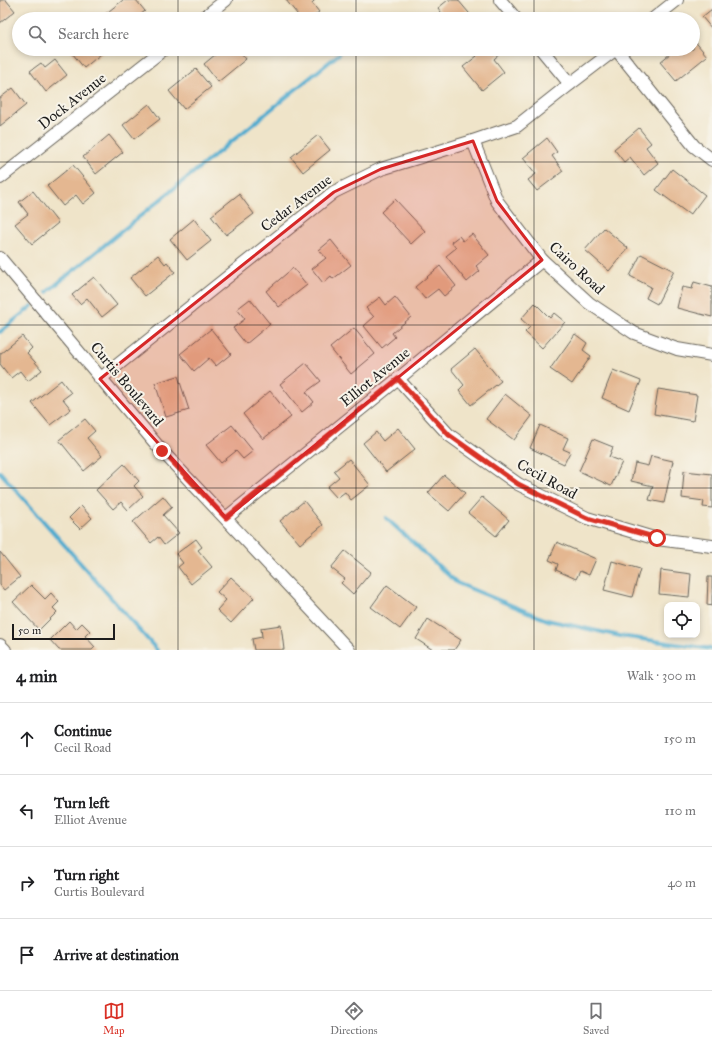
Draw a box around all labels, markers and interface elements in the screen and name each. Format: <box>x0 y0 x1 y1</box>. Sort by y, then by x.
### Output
search box <box>12 12 700 56</box>
icon: search <box>26 23 48 45</box>
text: Search here <box>58 25 129 43</box>
street label: Dock Avenue <box>35 69 109 133</box>
street label: Cedar Avenue <box>257 170 335 236</box>
street label: Cairo Road <box>546 238 609 298</box>
street label: Curtis Boulevard <box>87 338 168 430</box>
street label: Elliot Avenue <box>337 344 413 410</box>
route end <box>153 442 171 460</box>
street label: Cecil Road <box>514 455 581 503</box>
route start <box>648 529 666 547</box>
map controls <box>664 602 700 638</box>
button: locate <box>664 602 700 638</box>
scale bar <box>12 622 115 641</box>
text: 50 m <box>18 624 41 637</box>
text: 4 min <box>16 666 57 687</box>
text: Walk · 300 m <box>627 668 696 684</box>
text: Continue <box>54 722 112 740</box>
icon: ahead <box>16 728 38 750</box>
text: 150 m <box>664 731 696 747</box>
text: Cecil Road <box>54 740 111 756</box>
text: Turn left <box>54 794 110 812</box>
icon: left <box>16 800 38 822</box>
text: 110 m <box>664 803 696 819</box>
text: Elliot Avenue <box>54 812 127 828</box>
text: Turn right <box>54 866 119 884</box>
icon: right <box>16 872 38 894</box>
text: 40 m <box>667 875 696 891</box>
text: Curtis Boulevard <box>54 884 144 900</box>
icon: arrive <box>16 944 38 966</box>
text: Arrive at destination <box>54 946 179 964</box>
tab: Map <box>103 1000 125 1037</box>
tab: Directions <box>330 1000 378 1037</box>
tab: Saved <box>583 1000 609 1037</box>

